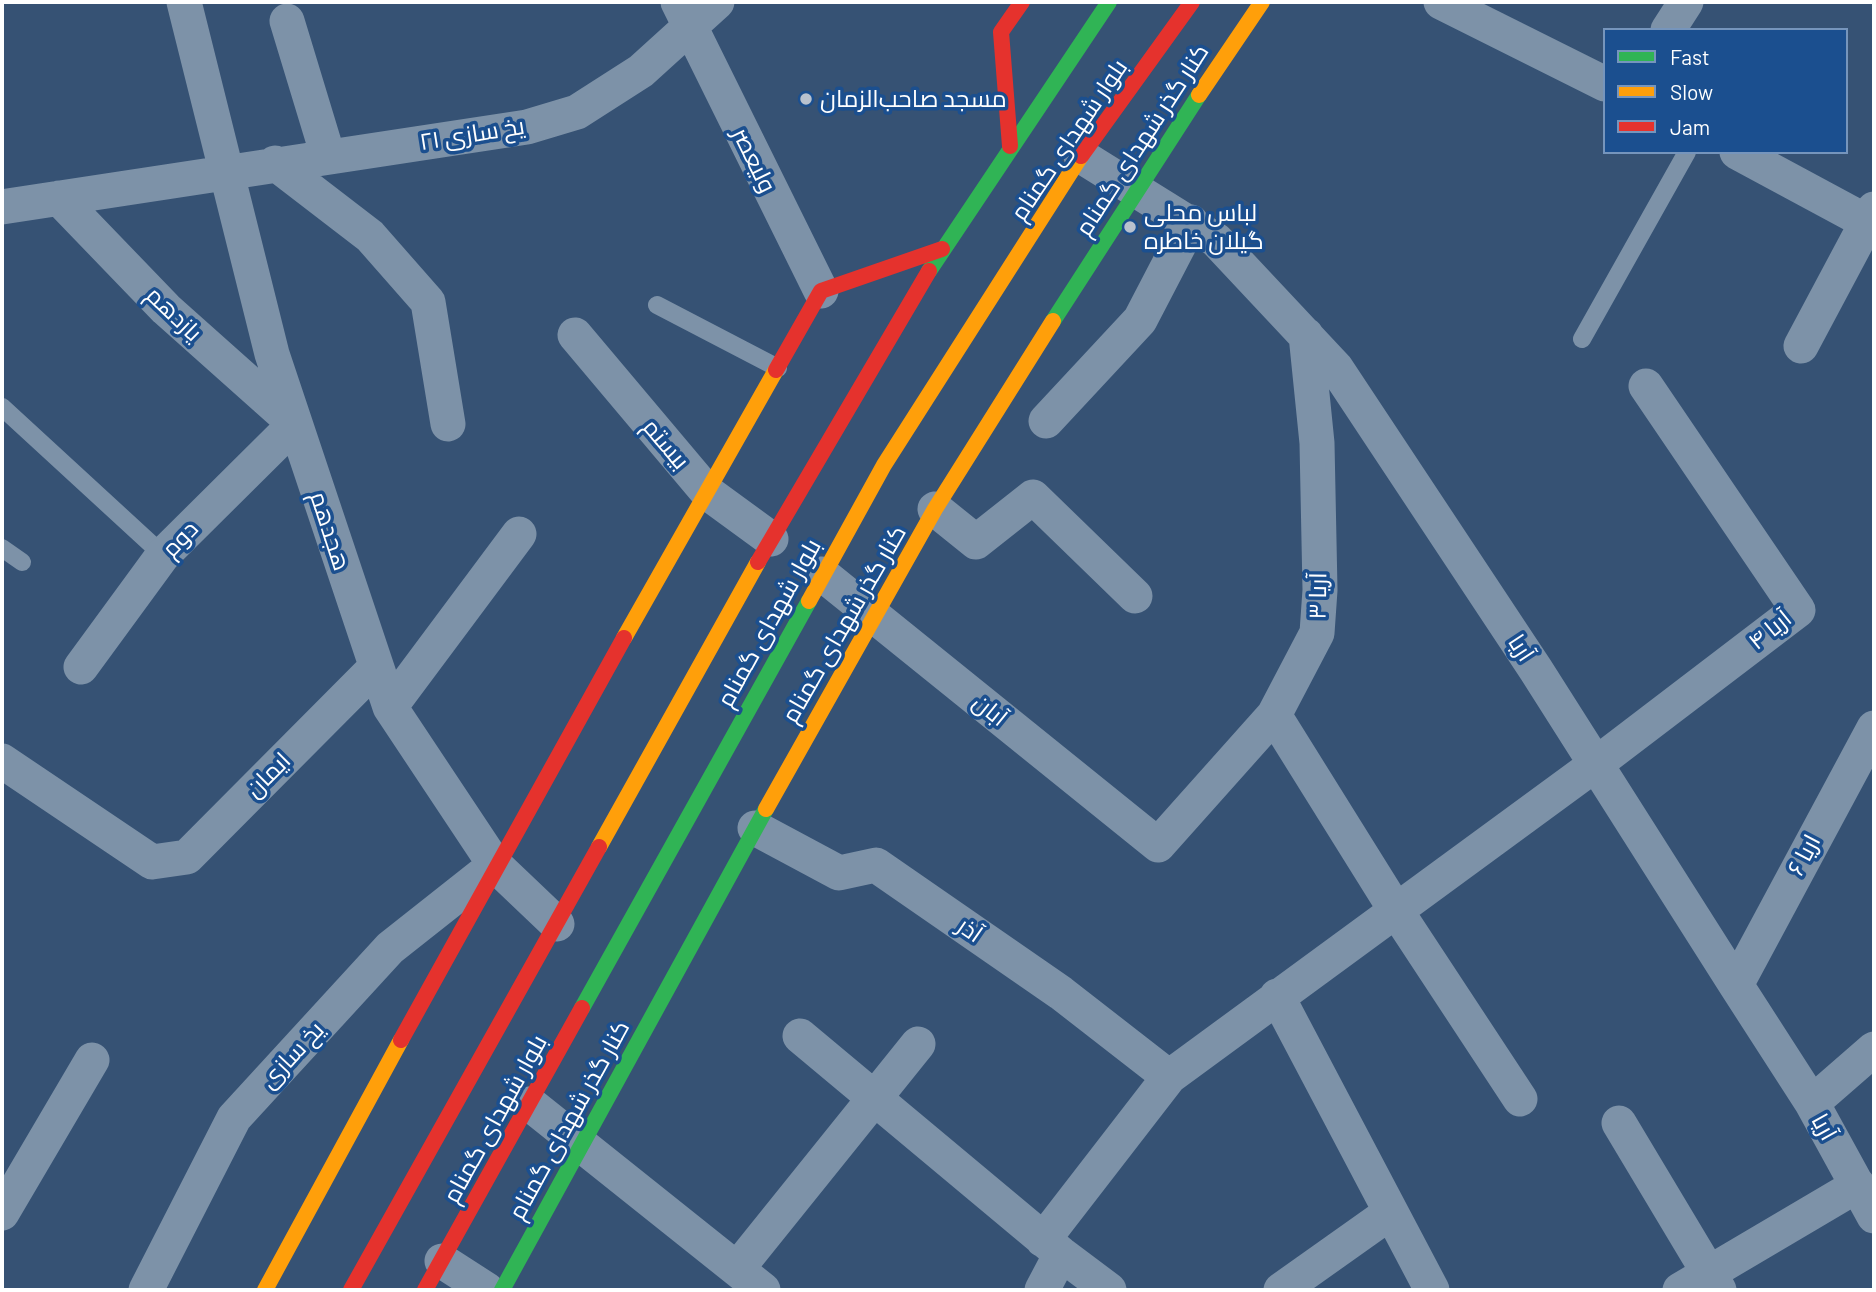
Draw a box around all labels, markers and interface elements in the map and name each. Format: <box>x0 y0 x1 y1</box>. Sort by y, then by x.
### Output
legend <box>1603 28 1848 154</box>
street label: کنار گذر شهدای گمنام <box>1069 39 1215 241</box>
text: Fast <box>1670 44 1710 69</box>
street label: بلوار شهدای گمنام <box>1004 54 1134 226</box>
text: Slow <box>1670 79 1713 104</box>
place label: مسجد صاحب‌الزمان <box>820 85 1007 113</box>
marker: مسجد صاحب‌الزمان <box>798 91 814 107</box>
street label: یخ سازی ۲۱ <box>417 111 527 157</box>
text: Jam <box>1670 114 1710 139</box>
street label: ولیعصر <box>726 123 782 197</box>
place label: لباس محلی گیلان خاطره <box>1144 199 1264 255</box>
marker: لباس محلی گیلان خاطره <box>1122 219 1138 235</box>
street label: یازدهم <box>140 281 208 347</box>
street label: بیستم <box>637 413 695 475</box>
street label: هجدهم <box>304 488 356 574</box>
street label: دوم <box>156 515 204 563</box>
street label: کنار گذر شهدای گمنام <box>776 520 912 728</box>
street label: بلوار شهدای گمنام <box>711 534 827 712</box>
street label: آریا ۳ <box>1303 572 1333 620</box>
street label: آریا ۴ <box>1743 604 1797 656</box>
street label: آریا <box>1502 629 1540 667</box>
street label: آبان <box>967 688 1013 732</box>
street label: ایمان <box>239 746 297 804</box>
street label: اریا ۶ <box>1781 829 1827 881</box>
street label: آذر <box>952 911 988 949</box>
street label: کنار گذر شهدای گمنام <box>502 1015 636 1225</box>
street label: یخ سازی <box>254 1016 330 1094</box>
street label: بلوار شهدای گمنام <box>437 1030 553 1208</box>
street label: آریا <box>1805 1109 1843 1145</box>

